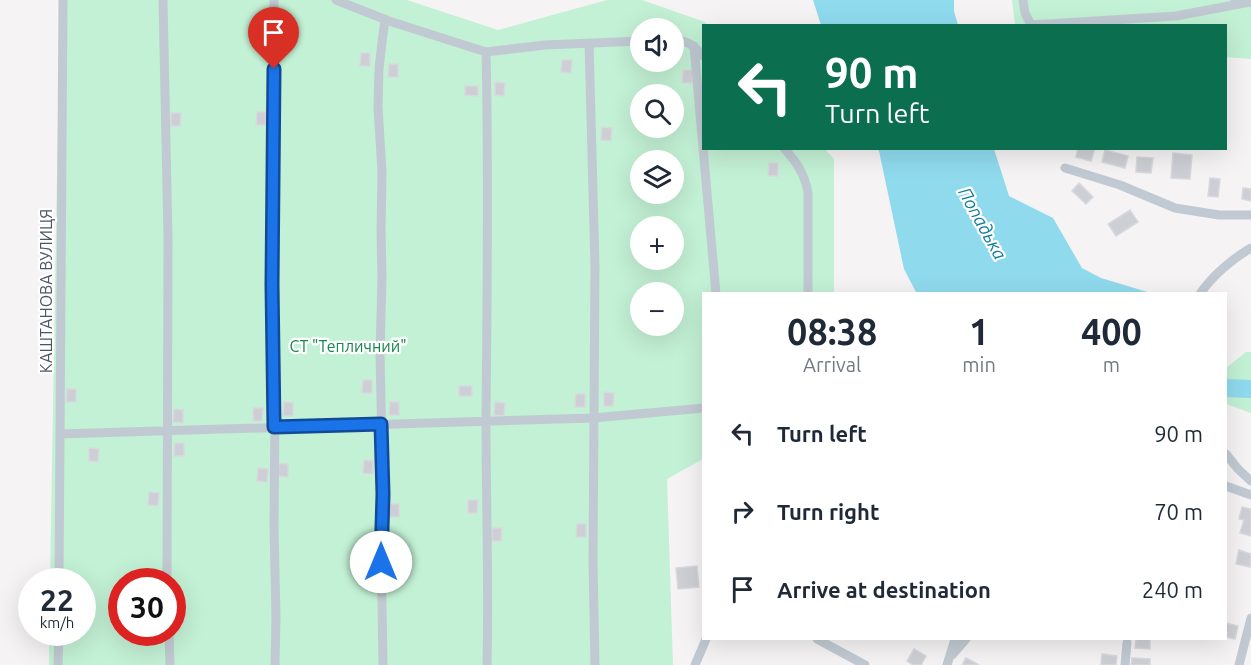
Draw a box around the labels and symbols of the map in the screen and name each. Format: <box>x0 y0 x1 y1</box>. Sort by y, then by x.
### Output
pin <box>248 7 299 69</box>
water label: Попадька <box>955 184 1011 263</box>
street label: КАШТАНОВА ВУЛИЦЯ <box>37 209 55 373</box>
park label: СТ "Тепличний" <box>289 337 407 355</box>
position arrow <box>349 530 413 594</box>
speed limit sign: 30 <box>108 568 186 646</box>

